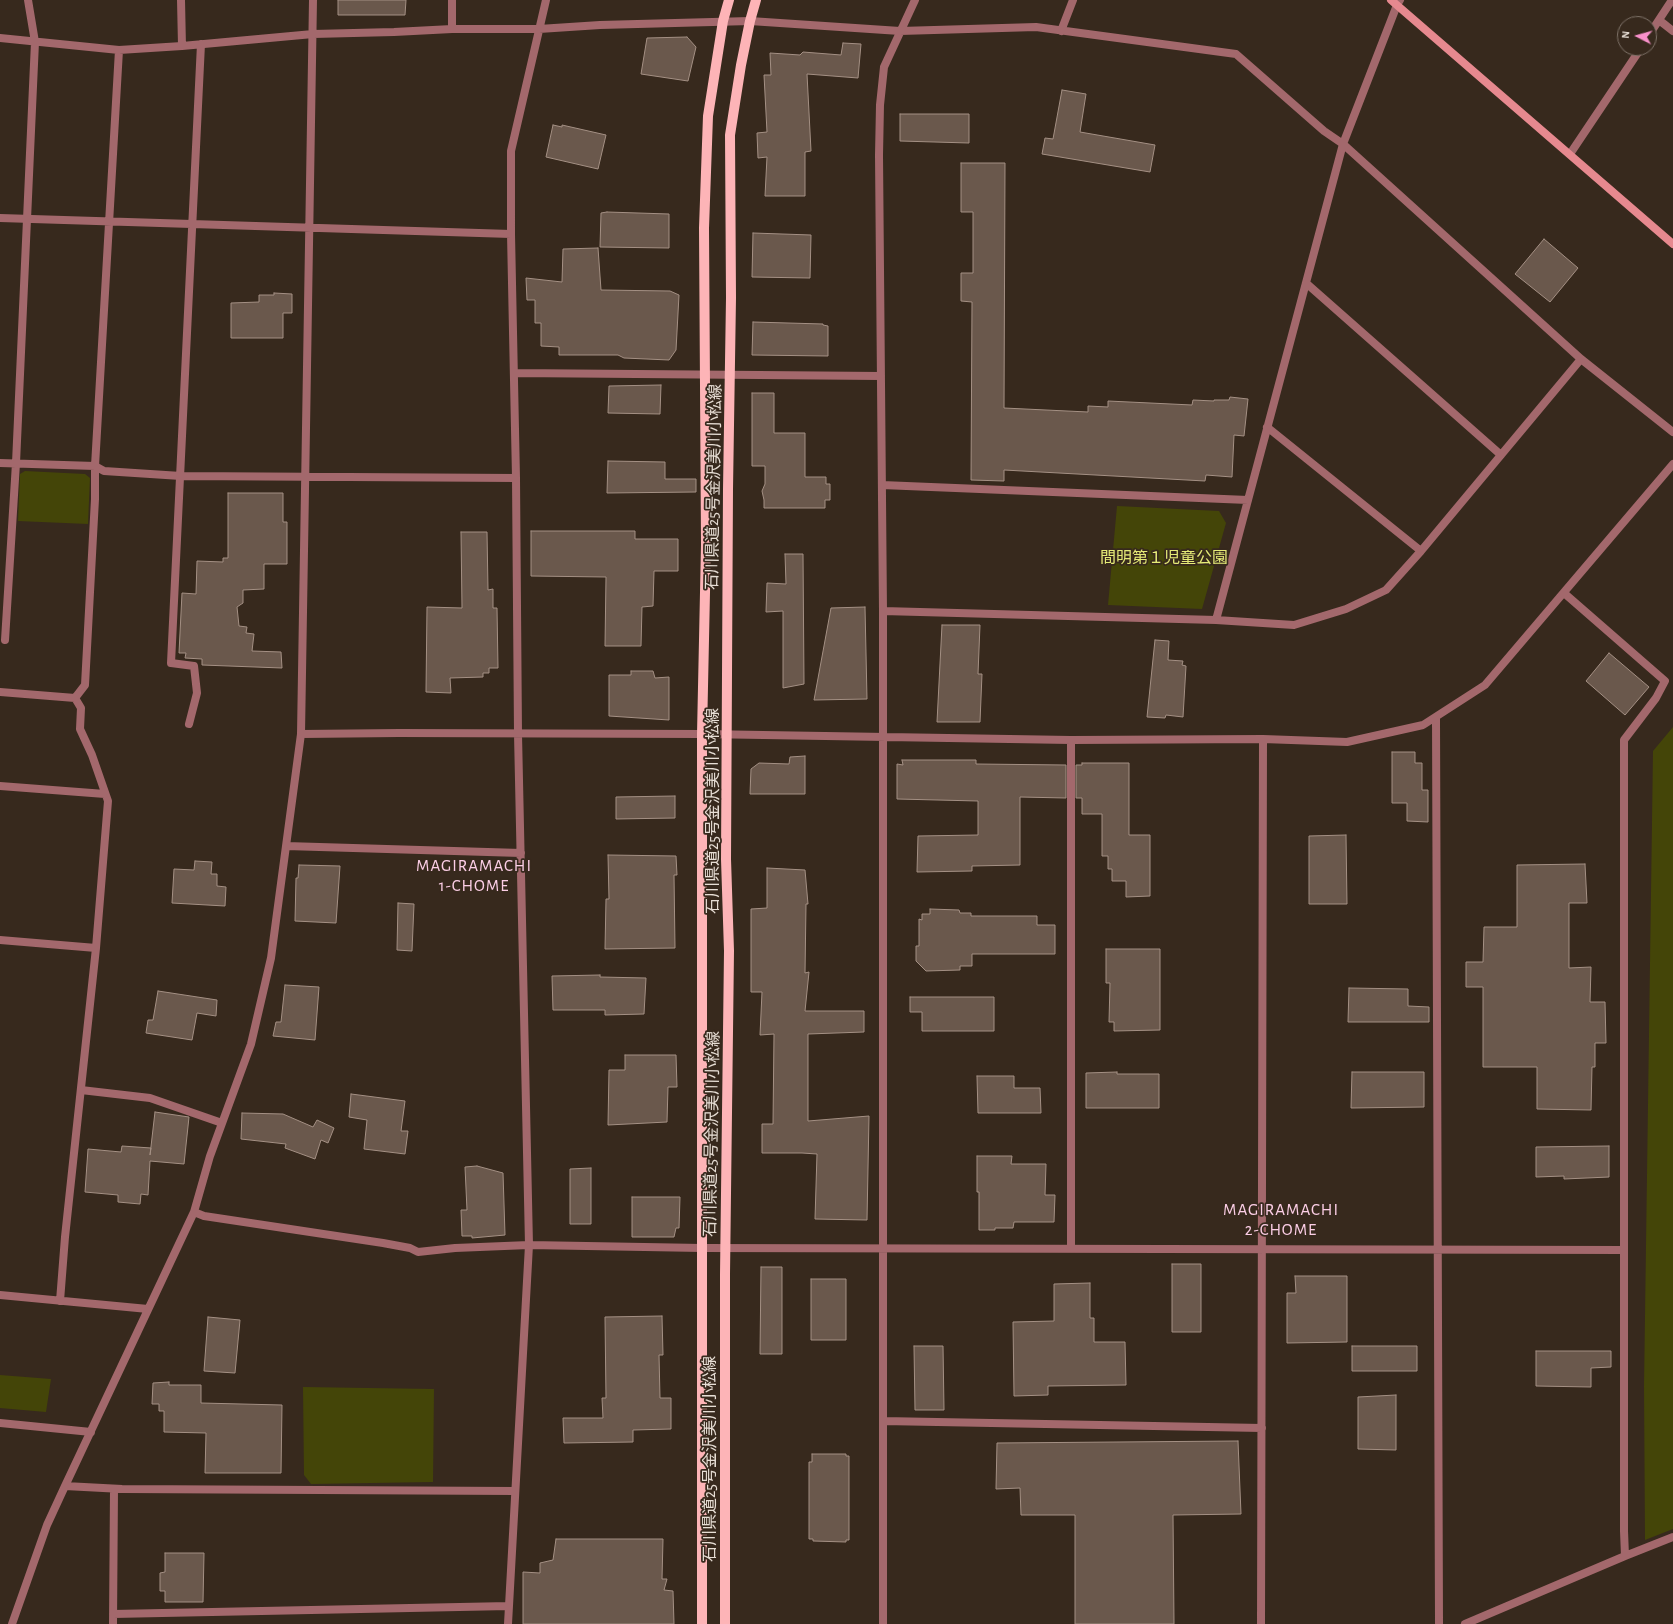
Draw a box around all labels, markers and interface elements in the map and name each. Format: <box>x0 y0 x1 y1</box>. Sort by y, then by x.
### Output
north arrow <box>1617 16 1657 56</box>
text: N <box>1620 30 1631 39</box>
street label: 石川県道25号金沢美川小松線 <box>703 384 725 590</box>
park label: 間明第１児童公園 <box>1100 548 1228 568</box>
street label: 石川県道25号金沢美川小松線 <box>703 708 723 914</box>
district label: MAGIRAMACHI 1-CHOME <box>416 856 532 896</box>
street label: 石川県道25号金沢美川小松線 <box>701 1031 723 1237</box>
district label: MAGIRAMACHI 2-CHOME <box>1223 1200 1339 1240</box>
street label: 石川県道25号金沢美川小松線 <box>700 1356 720 1562</box>

